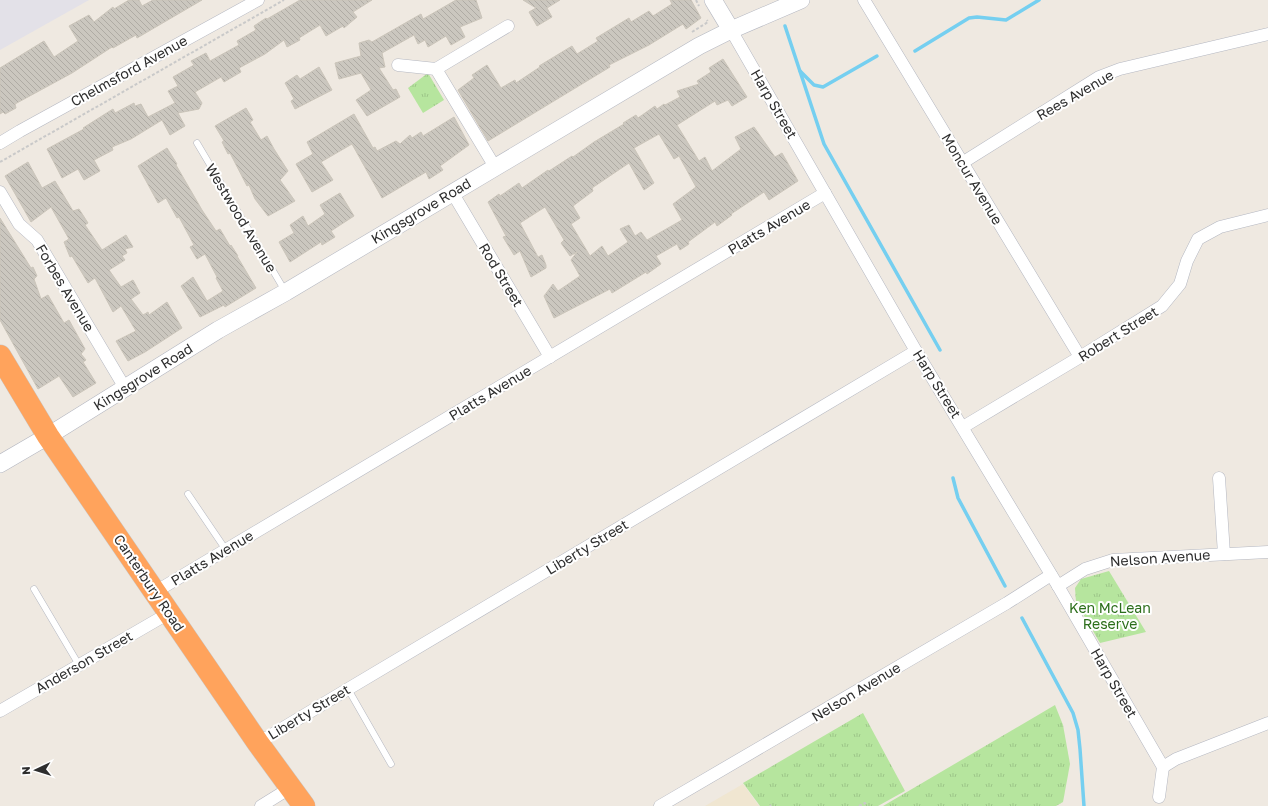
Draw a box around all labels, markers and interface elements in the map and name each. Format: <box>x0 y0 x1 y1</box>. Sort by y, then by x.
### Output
street label: Chelmsford Avenue <box>67 31 190 110</box>
street label: Harp Street <box>748 66 801 142</box>
street label: Rees Avenue <box>1033 66 1116 123</box>
street label: Moncur Avenue <box>938 130 1006 227</box>
street label: Westwood Avenue <box>202 160 281 275</box>
street label: Kingsgrove Road <box>368 174 474 247</box>
street label: Platts Avenue <box>725 195 813 258</box>
street label: Rod Street <box>476 240 527 310</box>
street label: Forbes Avenue <box>33 241 98 335</box>
street label: Robert Street <box>1075 302 1161 365</box>
street label: Kingsgrove Road <box>90 339 195 414</box>
street label: Harp Street <box>910 346 965 421</box>
street label: Platts Avenue <box>446 361 534 424</box>
street label: Liberty Street <box>543 515 631 578</box>
street label: Platts Avenue <box>168 526 256 589</box>
street label: Canterbury Road <box>111 531 188 635</box>
street label: Nelson Avenue <box>1109 546 1211 569</box>
park label: Ken McLean Reserve <box>1069 599 1151 632</box>
street label: Anderson Street <box>32 627 135 696</box>
street label: Harp Street <box>1088 645 1141 721</box>
street label: Nelson Avenue <box>808 658 903 725</box>
street label: Liberty Street <box>265 680 353 743</box>
north arrow <box>16 750 56 790</box>
text: N <box>19 766 32 775</box>

